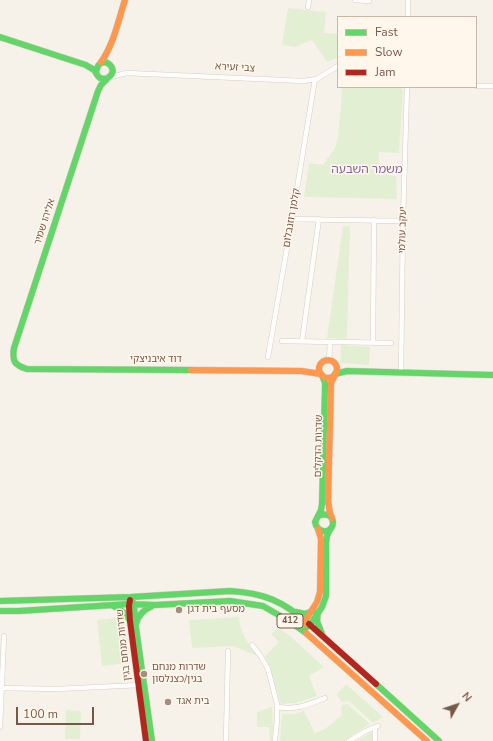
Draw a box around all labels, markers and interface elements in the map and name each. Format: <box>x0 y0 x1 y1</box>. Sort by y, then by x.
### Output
legend <box>337 16 477 88</box>
text: Fast <box>375 24 398 40</box>
text: Slow <box>375 44 403 60</box>
street label: צבי זעירא <box>215 61 255 75</box>
text: Jam <box>375 64 396 80</box>
district label: משמר השבעה <box>331 163 403 177</box>
street label: קלמן רוזנבלום <box>281 187 303 249</box>
street label: אליהו שמיר <box>32 197 58 247</box>
street label: יעקב עולמי <box>397 206 409 254</box>
street label: דוד איבניצקי <box>130 354 182 366</box>
street label: שדרות הדקלים <box>312 415 326 477</box>
place label: מסעף בית דגן <box>187 604 245 616</box>
marker: מסעף בית דגן <box>174 605 184 615</box>
street label: שדרות מנחם בגין <box>114 609 134 681</box>
road number: 412 <box>277 614 303 628</box>
place label: שדרות מנחם בגין/כצנלסון <box>152 662 206 686</box>
marker: שדרות מנחם בגין/כצנלסון <box>139 669 149 679</box>
north arrow <box>437 685 477 725</box>
text: N <box>458 689 475 705</box>
place label: בית אגד <box>176 696 209 708</box>
marker: בית אגד <box>163 697 173 707</box>
scale bar <box>18 699 96 725</box>
text: 100 m <box>23 706 58 722</box>

